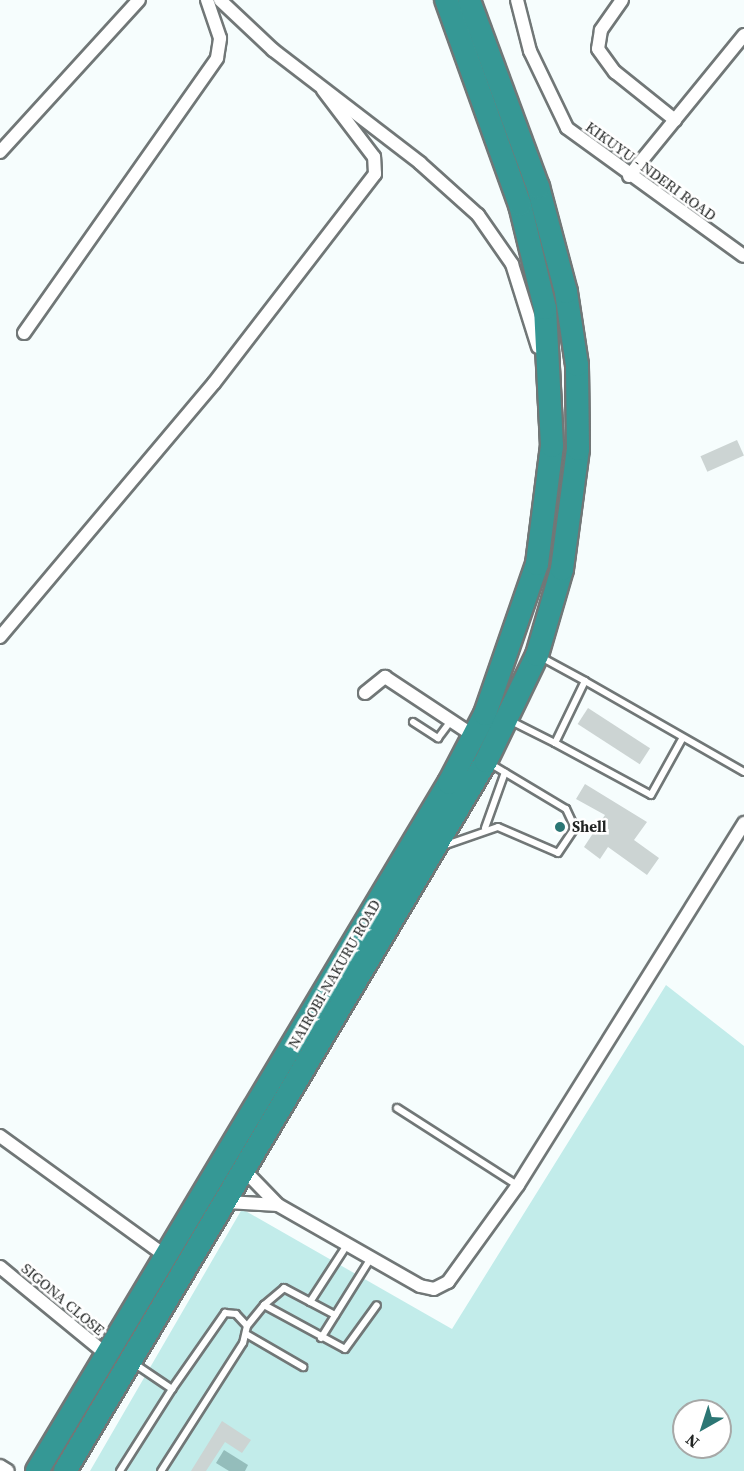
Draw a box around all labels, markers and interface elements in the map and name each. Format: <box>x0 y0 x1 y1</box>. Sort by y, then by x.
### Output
street label: KIKUYU - NDERI ROAD <box>582 118 720 224</box>
place label: Shell <box>572 818 607 836</box>
marker: Shell <box>553 820 567 834</box>
street label: NAIROBI-NAKURU ROAD <box>284 896 384 1052</box>
street label: SIGONA CLOSE <box>18 1259 108 1339</box>
north arrow <box>672 1399 732 1459</box>
text: N <box>680 1429 703 1454</box>

